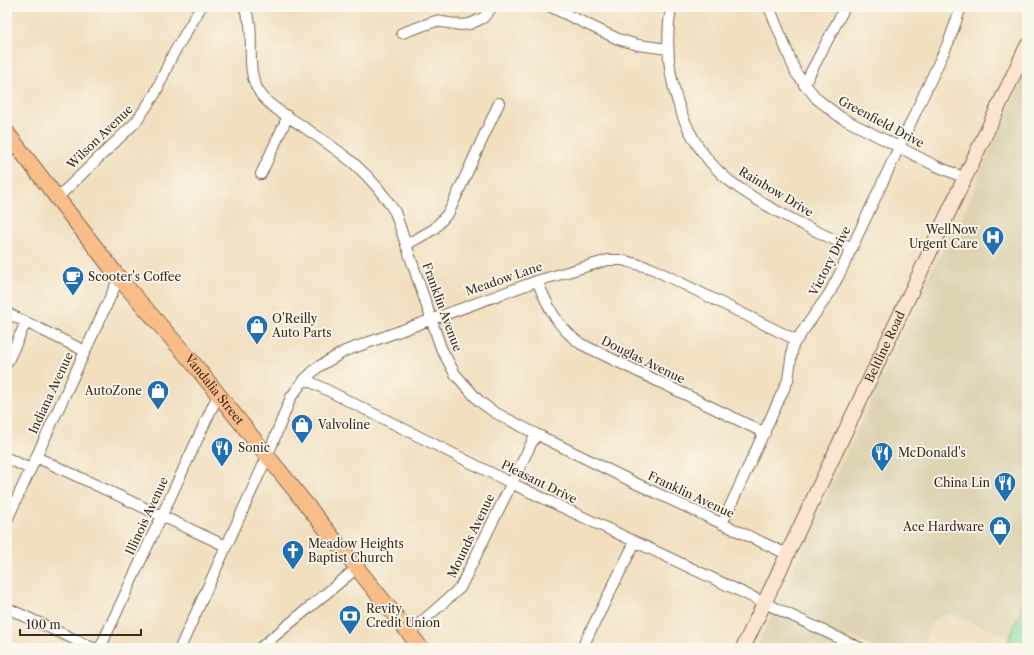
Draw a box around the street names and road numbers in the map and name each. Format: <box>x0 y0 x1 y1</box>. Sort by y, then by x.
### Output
street label: Greenfield Drive <box>836 93 927 151</box>
street label: Wilson Avenue <box>63 101 136 173</box>
street label: Rainbow Drive <box>736 163 817 220</box>
street label: Victory Drive <box>805 223 854 299</box>
street label: Meadow Lane <box>463 258 545 299</box>
street label: Franklin Avenue <box>419 260 466 354</box>
street label: Beltline Road <box>861 308 908 385</box>
street label: Douglas Avenue <box>599 333 688 386</box>
street label: Indiana Avenue <box>25 349 76 436</box>
street label: Vandalia Street <box>181 350 248 428</box>
street label: Pleasant Drive <box>499 457 580 506</box>
street label: Franklin Avenue <box>646 468 737 521</box>
street label: Illinois Avenue <box>122 474 171 557</box>
street label: Mounds Avenue <box>444 491 498 580</box>

